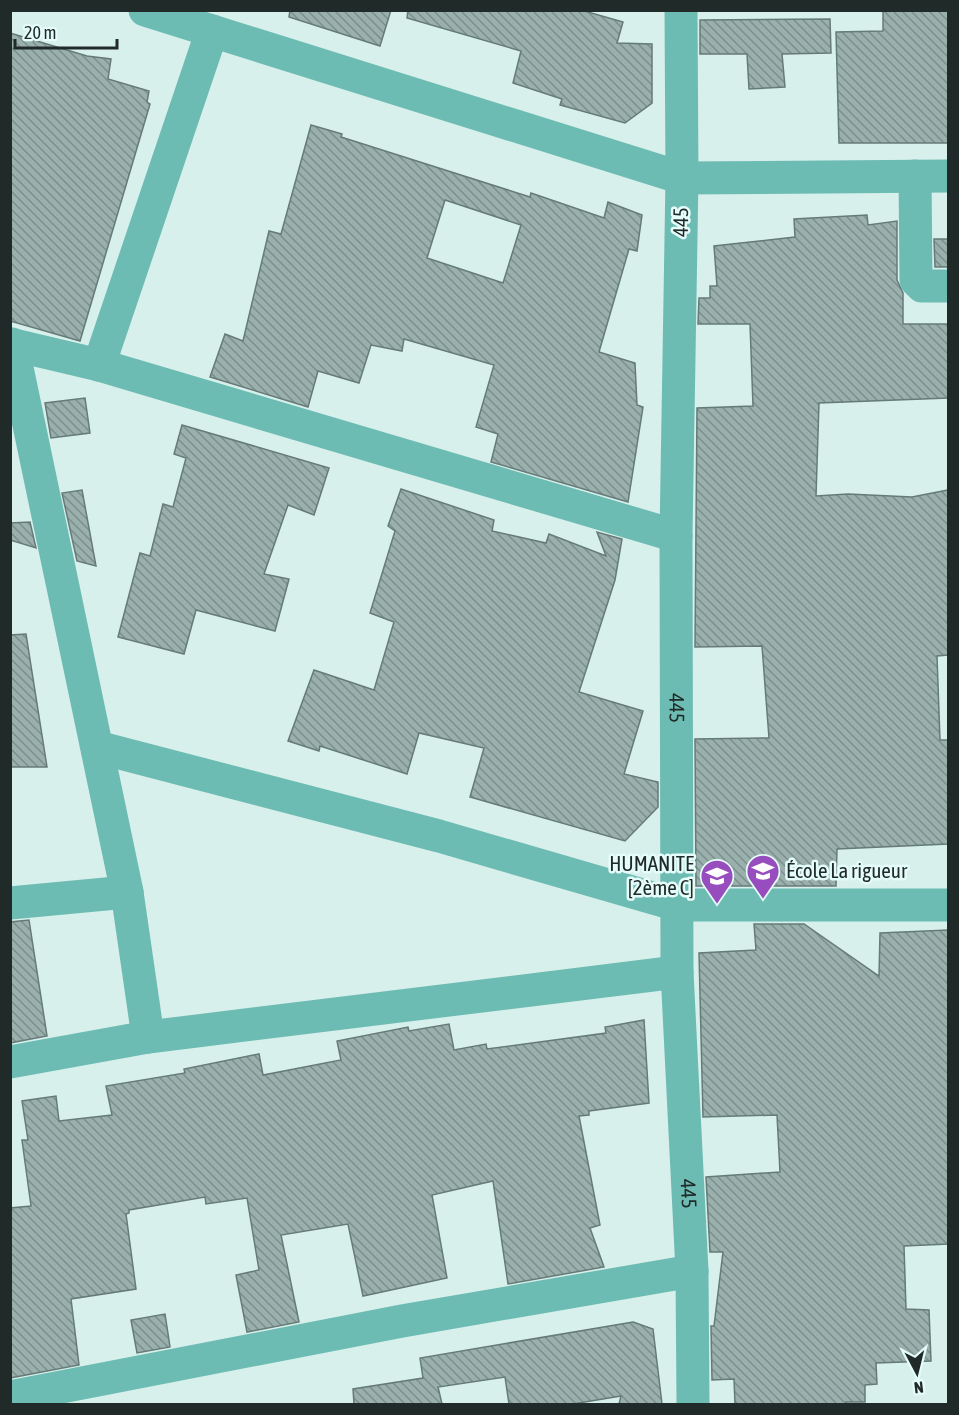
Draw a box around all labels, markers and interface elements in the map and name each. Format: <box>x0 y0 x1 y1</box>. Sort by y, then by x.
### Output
scale bar <box>15 12 117 50</box>
text: 20 m <box>24 22 56 43</box>
street label: 445 <box>668 207 692 237</box>
street label: 445 <box>665 693 689 723</box>
place label: HUMANITE [2ème C] <box>609 851 694 899</box>
school or university icon: École La rigueur <box>745 853 781 900</box>
school or university icon: HUMANITE [2ème C] <box>699 858 735 905</box>
place label: École La rigueur <box>786 858 908 882</box>
street label: 445 <box>676 1178 702 1209</box>
north arrow <box>887 1343 947 1403</box>
text: N <box>913 1378 925 1397</box>

